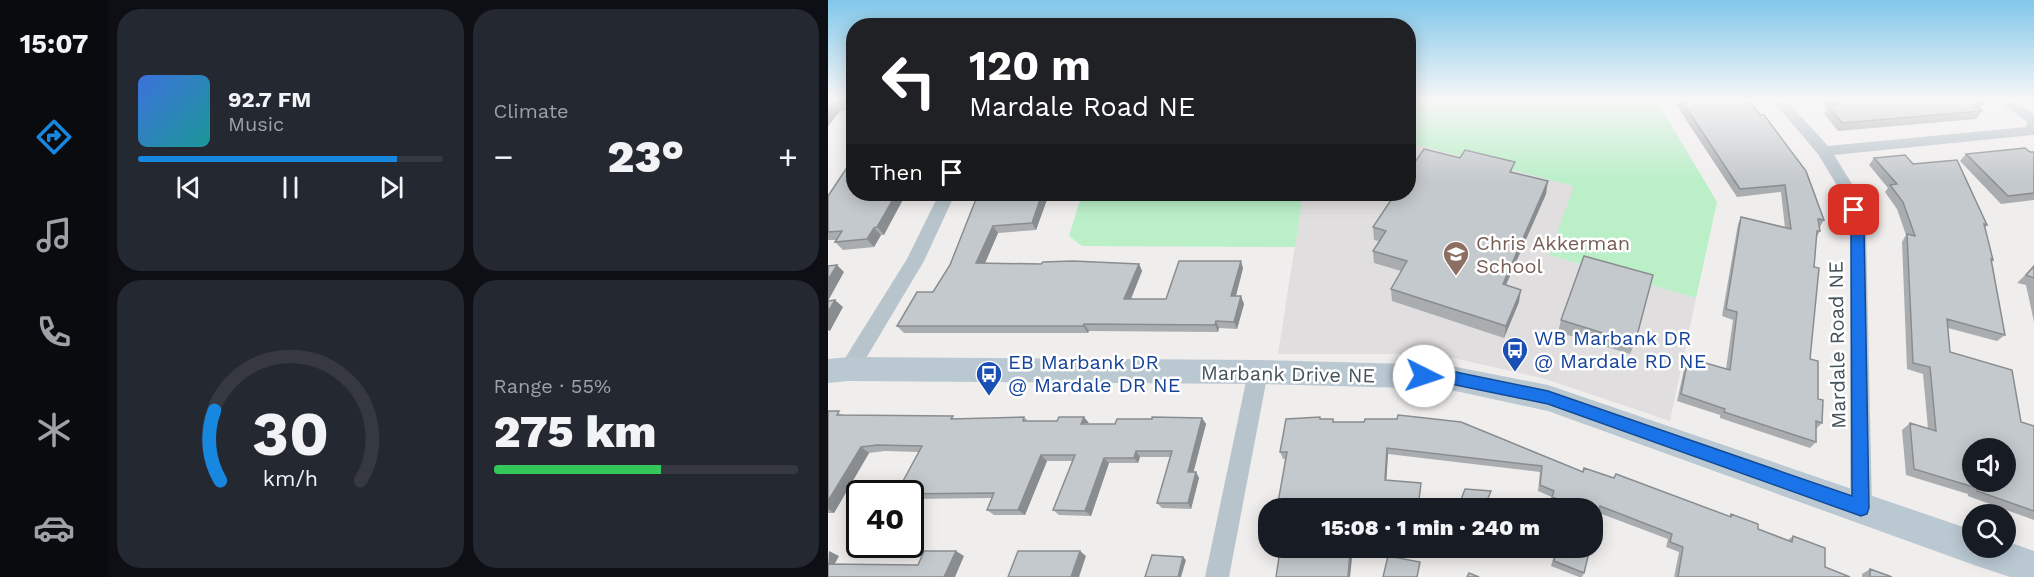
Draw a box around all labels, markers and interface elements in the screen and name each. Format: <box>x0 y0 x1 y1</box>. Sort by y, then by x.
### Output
text: 15:07 <box>20 28 88 60</box>
text: 120 m <box>969 41 1091 90</box>
icon: left <box>870 42 948 120</box>
text: 92.7 FM <box>228 87 311 112</box>
text: Mardale Road NE <box>969 91 1195 123</box>
text: Climate <box>494 99 569 123</box>
text: Music <box>228 112 284 136</box>
icon: directions <box>33 116 75 158</box>
text: 23° <box>607 130 684 183</box>
text: − <box>494 137 513 176</box>
text: + <box>778 137 798 176</box>
icon: arrive <box>935 156 968 189</box>
text: Then <box>870 160 923 185</box>
icon: previous <box>172 171 205 204</box>
icon: pause <box>274 171 307 204</box>
icon: next <box>375 171 408 204</box>
pin <box>1828 184 1879 235</box>
icon: arrive <box>1837 193 1870 226</box>
icon: music <box>33 214 75 256</box>
place label: Chris Akkerman School <box>1476 231 1630 278</box>
school or university icon: Chris Akkerman School <box>1441 239 1471 277</box>
street label: Mardale Road NE <box>1824 261 1850 429</box>
icon: phone <box>33 311 75 353</box>
place label: WB Marbank DR @ Mardale RD NE <box>1534 326 1706 373</box>
bus stop icon: WB Marbank DR @ Mardale RD NE <box>1500 335 1530 373</box>
position arrow <box>1392 344 1456 408</box>
place label: EB Marbank DR @ Mardale DR NE <box>1008 350 1180 397</box>
bus stop icon: EB Marbank DR @ Mardale DR NE <box>974 359 1004 397</box>
street label: Marbank Drive NE <box>1201 360 1375 388</box>
text: Range · 55% <box>494 374 611 398</box>
text: 30 <box>252 397 329 470</box>
text: 275 km <box>494 405 656 458</box>
icon: climate <box>33 409 75 451</box>
map controls <box>1962 438 2016 558</box>
button: sound <box>1962 438 2016 492</box>
text: km/h <box>263 466 318 491</box>
speed limit sign: 40 <box>846 480 924 558</box>
button: search <box>1962 504 2016 558</box>
icon: car <box>33 507 75 549</box>
text: 15:08 · 1 min · 240 m <box>1321 515 1540 540</box>

